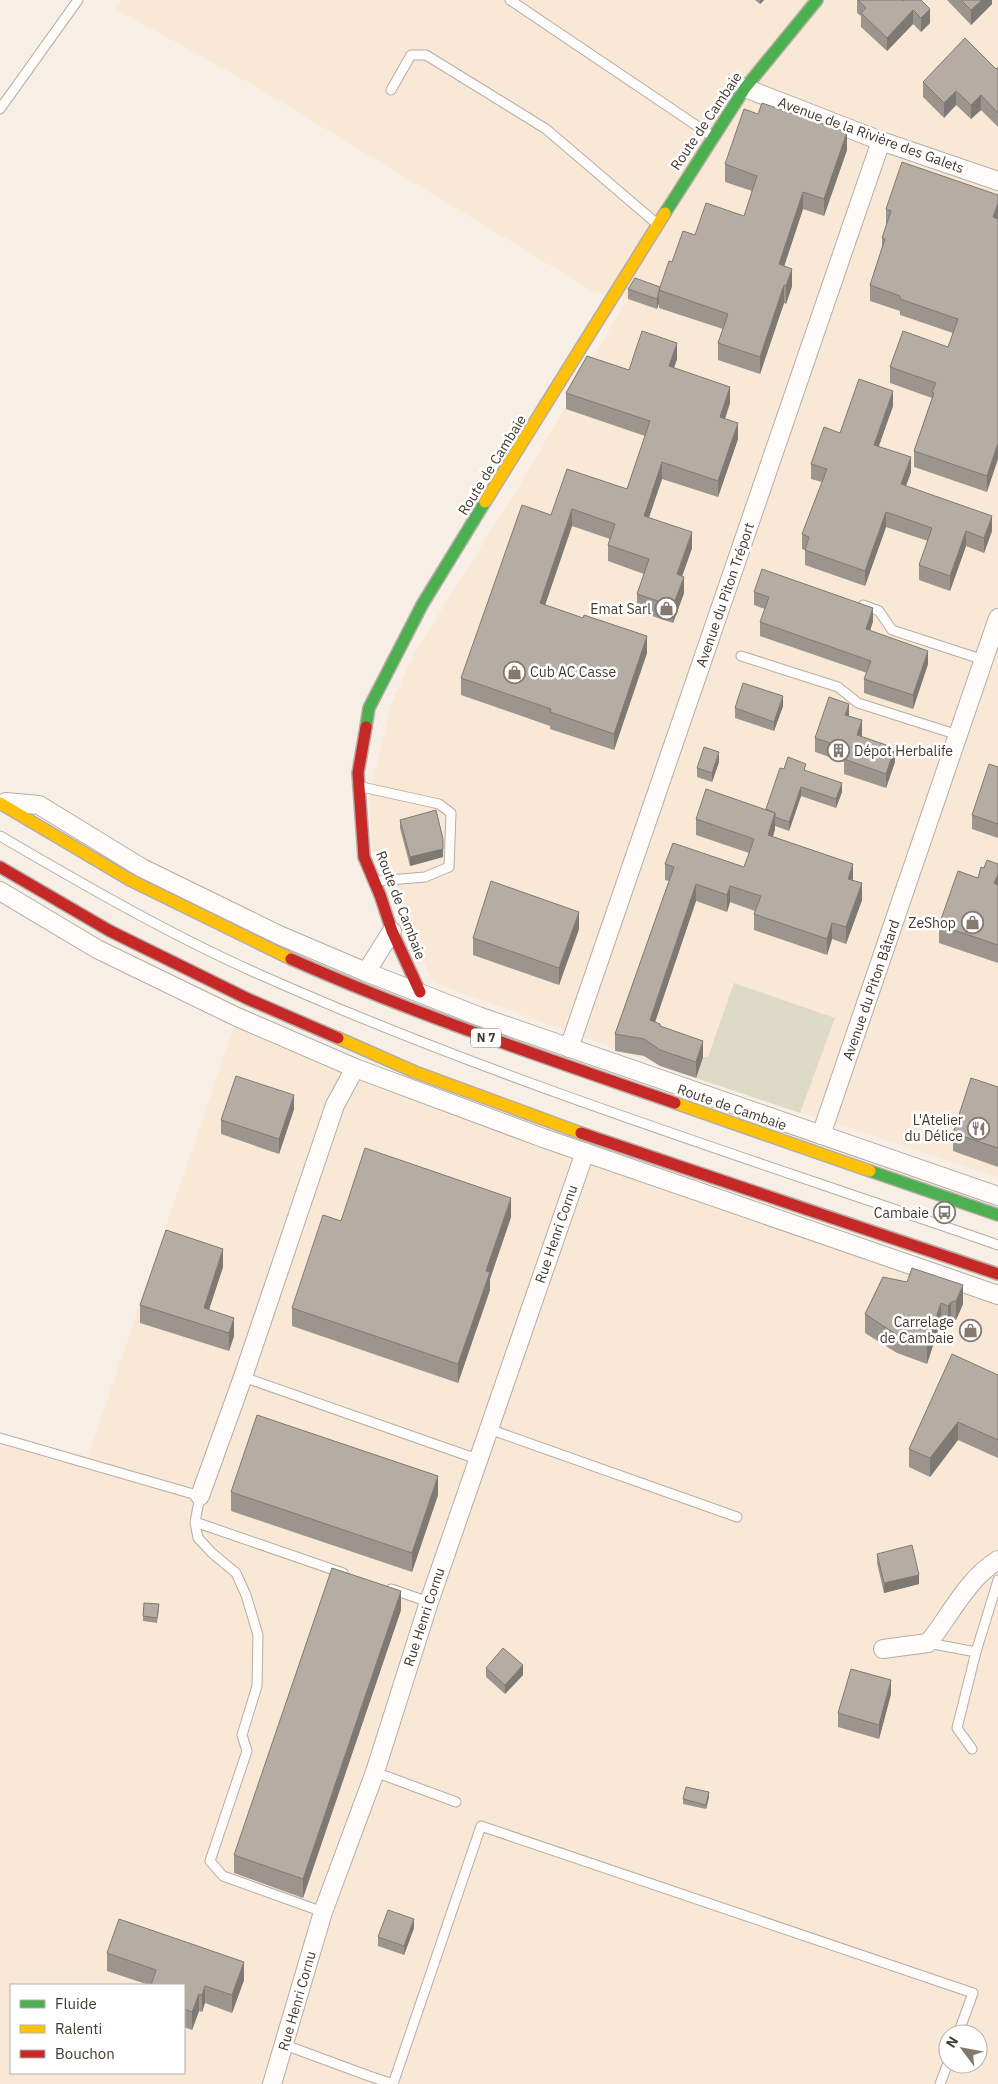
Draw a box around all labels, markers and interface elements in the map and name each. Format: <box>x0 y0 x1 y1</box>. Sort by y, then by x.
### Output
street label: Route de Cambaie <box>666 68 746 174</box>
street label: Avenue de la Rivière des Galets <box>776 93 967 177</box>
street label: Route de Cambaie <box>454 411 530 518</box>
street label: Avenue du Piton Tréport <box>692 520 758 670</box>
shop icon: Emat Sarl <box>655 597 679 621</box>
place label: Emat Sarl <box>590 600 651 618</box>
shop icon: Cub AC Casse <box>502 660 526 684</box>
place label: Cub AC Casse <box>530 663 617 681</box>
building icon: Dépot Herbalife <box>826 739 850 763</box>
place label: Dépot Herbalife <box>854 742 953 760</box>
street label: Route de Cambaie <box>372 848 430 962</box>
shop icon: ZeShop <box>960 911 984 935</box>
place label: ZeShop <box>908 914 956 932</box>
street label: Avenue du Piton Bâtard <box>838 917 904 1063</box>
road number: N 7 <box>471 1028 501 1048</box>
street label: Route de Cambaie <box>675 1080 789 1134</box>
place label: L'Atelier du Délice <box>905 1111 963 1145</box>
restaurant icon: L'Atelier du Délice <box>967 1116 991 1140</box>
street label: Rue Henri Cornu <box>531 1182 581 1286</box>
bus stop icon: Cambaie <box>933 1201 957 1225</box>
place label: Cambaie <box>874 1204 929 1222</box>
place label: Carrelage de Cambaie <box>880 1313 954 1347</box>
shop icon: Carrelage de Cambaie <box>958 1318 982 1342</box>
street label: Rue Henri Cornu <box>400 1565 448 1669</box>
street label: Rue Henri Cornu <box>274 1949 320 2053</box>
legend <box>10 1984 185 2074</box>
text: Fluide <box>55 1994 97 2013</box>
text: Ralenti <box>55 2019 102 2038</box>
north arrow <box>938 2024 988 2074</box>
text: N <box>942 2033 962 2051</box>
text: Bouchon <box>55 2044 115 2063</box>

